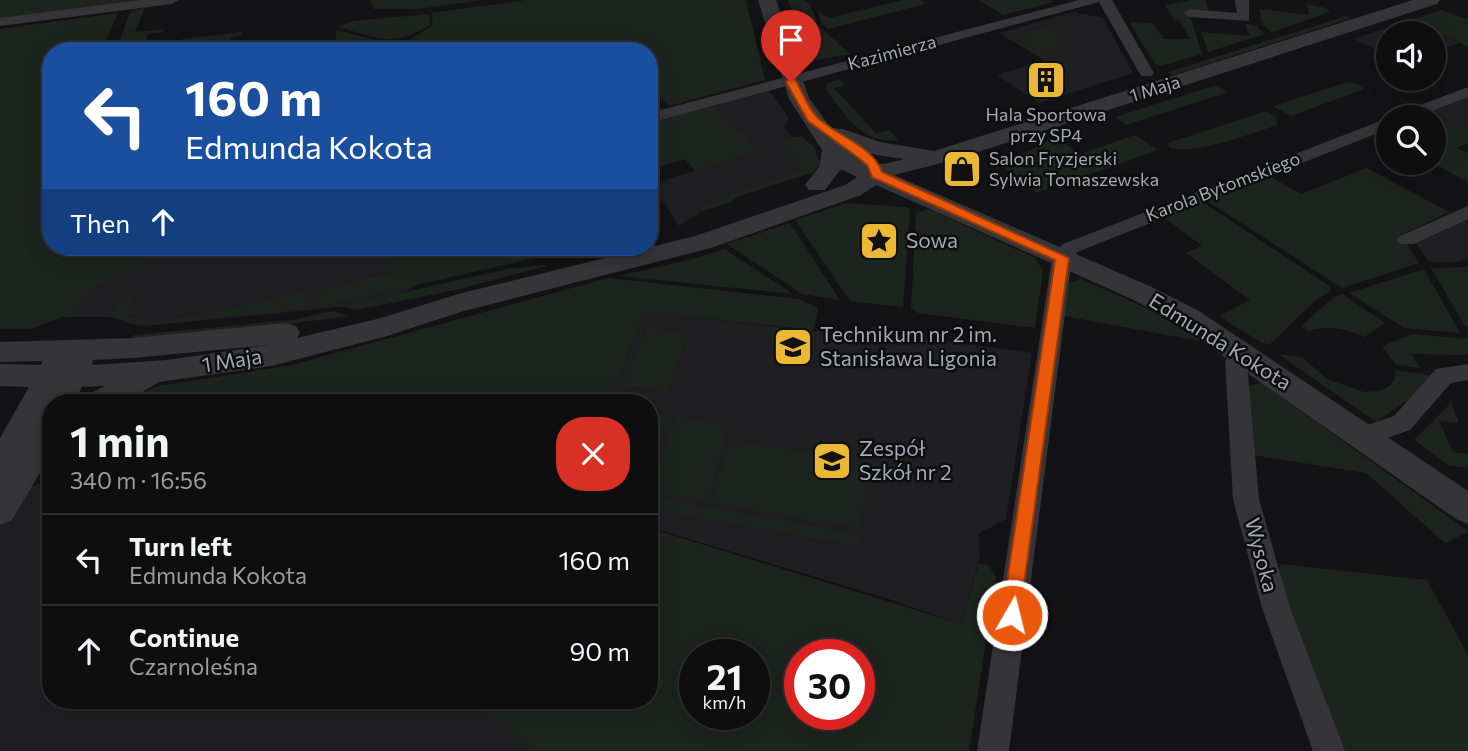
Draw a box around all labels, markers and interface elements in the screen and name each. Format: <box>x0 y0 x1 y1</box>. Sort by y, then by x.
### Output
pin <box>761 10 821 82</box>
icon: arrive <box>772 21 810 59</box>
map controls <box>1376 21 1446 175</box>
button: sound <box>1376 21 1446 91</box>
street label: Kazimierza <box>845 30 938 74</box>
building icon: Hala Sportowa przy SP4 <box>1025 59 1067 101</box>
text: 160 m <box>185 66 322 126</box>
icon: left <box>70 70 161 161</box>
street label: 1 Maja <box>1127 70 1183 106</box>
place label: Hala Sportowa przy SP4 <box>986 103 1106 146</box>
button: search <box>1376 105 1446 175</box>
text: Edmunda Kokota <box>185 126 433 166</box>
street label: Karola Bytomskiego <box>1142 146 1303 226</box>
place label: Salon Fryzjerski Sylwia Tomaszewska <box>989 147 1159 190</box>
shop icon: Salon Fryzjerski Sylwia Tomaszewska <box>941 148 983 190</box>
icon: ahead <box>144 203 182 241</box>
text: Then <box>70 207 130 238</box>
place icon: Sowa <box>858 220 900 262</box>
place label: Sowa <box>906 227 958 252</box>
street label: Edmunda Kokota <box>1145 287 1296 394</box>
place label: Technikum nr 2 im. Stanisława Ligonia <box>820 321 997 370</box>
school or university icon: Technikum nr 2 im. Stanisława Ligonia <box>772 326 814 368</box>
street label: 1 Maja <box>200 342 263 377</box>
text: 1 min <box>70 414 170 466</box>
button: close <box>556 417 630 491</box>
place label: Zespół Szkół nr 2 <box>859 435 952 484</box>
school or university icon: Zespół Szkół nr 2 <box>811 440 853 482</box>
text: 340 m · 16:56 <box>70 466 207 494</box>
street label: Wysoka <box>1241 515 1284 595</box>
text: Turn left <box>129 530 232 561</box>
icon: left <box>70 541 108 579</box>
text: 160 m <box>558 544 630 575</box>
text: Edmunda Kokota <box>129 561 307 589</box>
position arrow <box>975 578 1049 652</box>
text: Continue <box>129 621 239 652</box>
icon: ahead <box>70 632 108 670</box>
text: 90 m <box>570 635 630 666</box>
speed limit sign: 30 <box>784 639 875 730</box>
text: Czarnoleśna <box>129 652 258 680</box>
text: 21 <box>707 654 742 697</box>
text: km/h <box>703 691 746 713</box>

